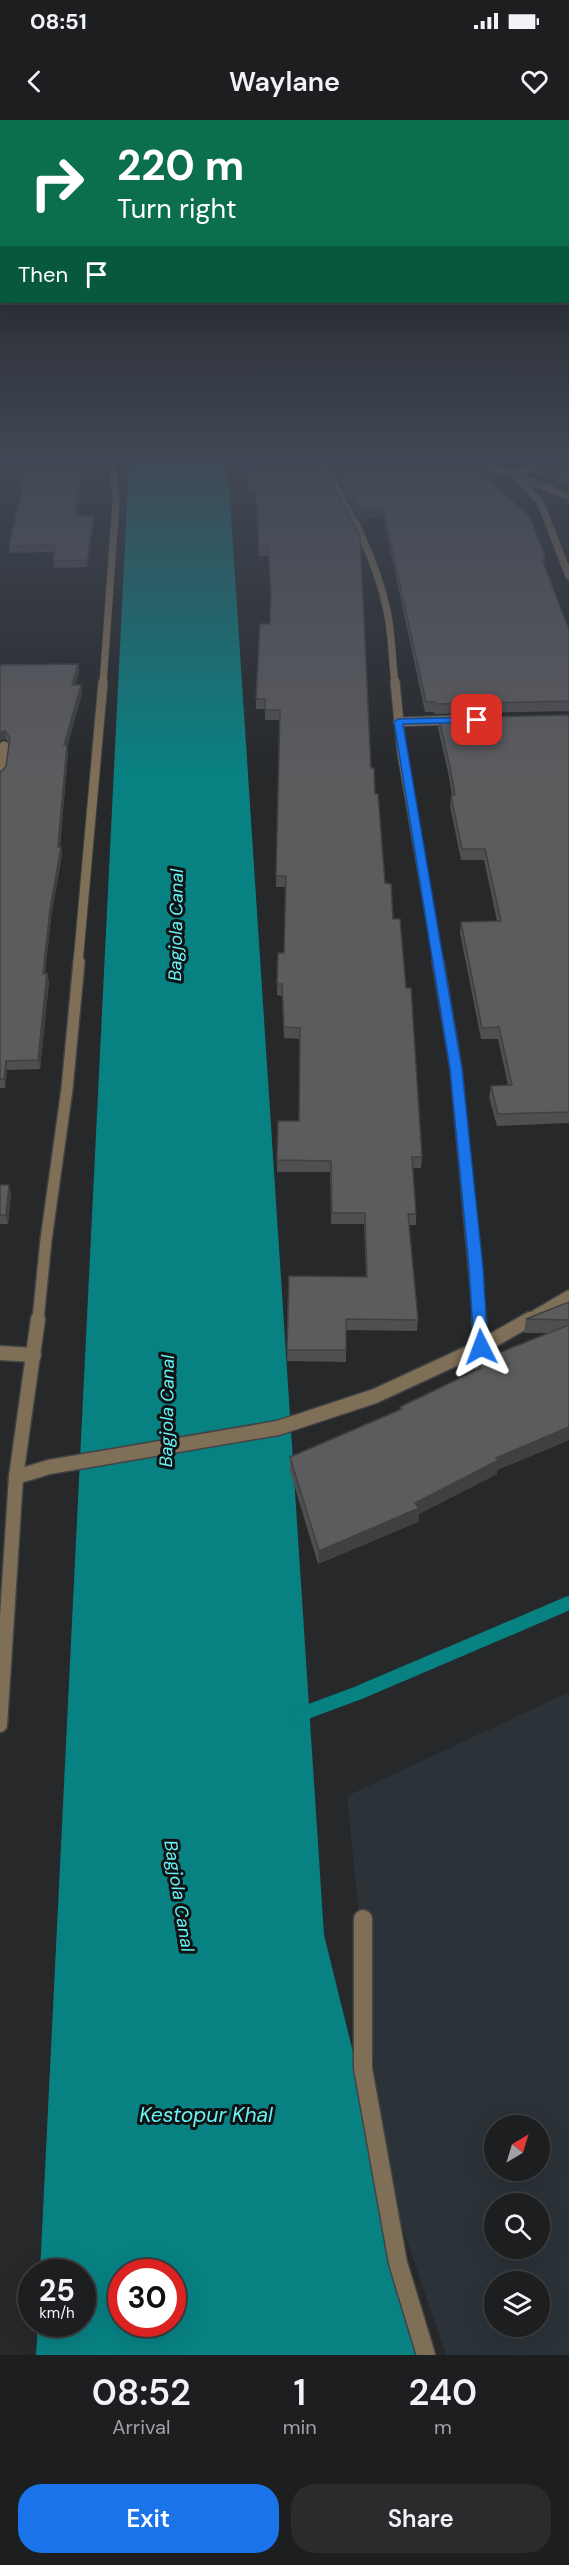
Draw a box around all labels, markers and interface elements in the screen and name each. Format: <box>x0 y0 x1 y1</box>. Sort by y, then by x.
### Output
text: 08:51 <box>30 7 87 36</box>
text: Waylane <box>229 64 340 99</box>
icon: back <box>18 65 51 98</box>
icon: heart <box>518 65 551 98</box>
text: 220 m <box>117 138 244 193</box>
icon: right <box>18 144 96 222</box>
text: Turn right <box>117 191 237 226</box>
icon: arrive <box>80 258 113 291</box>
text: Then <box>18 260 68 289</box>
pin <box>451 694 502 745</box>
icon: arrive <box>460 703 493 736</box>
water label: Bagjola Canal <box>163 868 189 981</box>
position arrow <box>449 1315 513 1379</box>
water label: Bagjola Canal <box>154 1354 180 1467</box>
water label: Bagjola Canal <box>158 1839 200 1954</box>
water label: Kestopur Khal <box>139 2101 273 2129</box>
north arrow <box>484 2115 550 2181</box>
map controls <box>484 2115 550 2337</box>
button: search <box>484 2193 550 2259</box>
speed limit sign: 30 <box>108 2259 186 2337</box>
text: 25 <box>39 2271 75 2310</box>
button: layers <box>484 2271 550 2337</box>
text: km/h <box>39 2303 75 2323</box>
text: 08:52 <box>92 2369 191 2416</box>
text: 1 <box>293 2369 306 2416</box>
text: 240 <box>409 2369 477 2416</box>
text: Arrival <box>112 2414 170 2440</box>
text: min <box>283 2414 317 2440</box>
text: m <box>434 2414 452 2440</box>
button: Exit <box>18 2484 279 2553</box>
button: Share <box>291 2484 551 2553</box>

